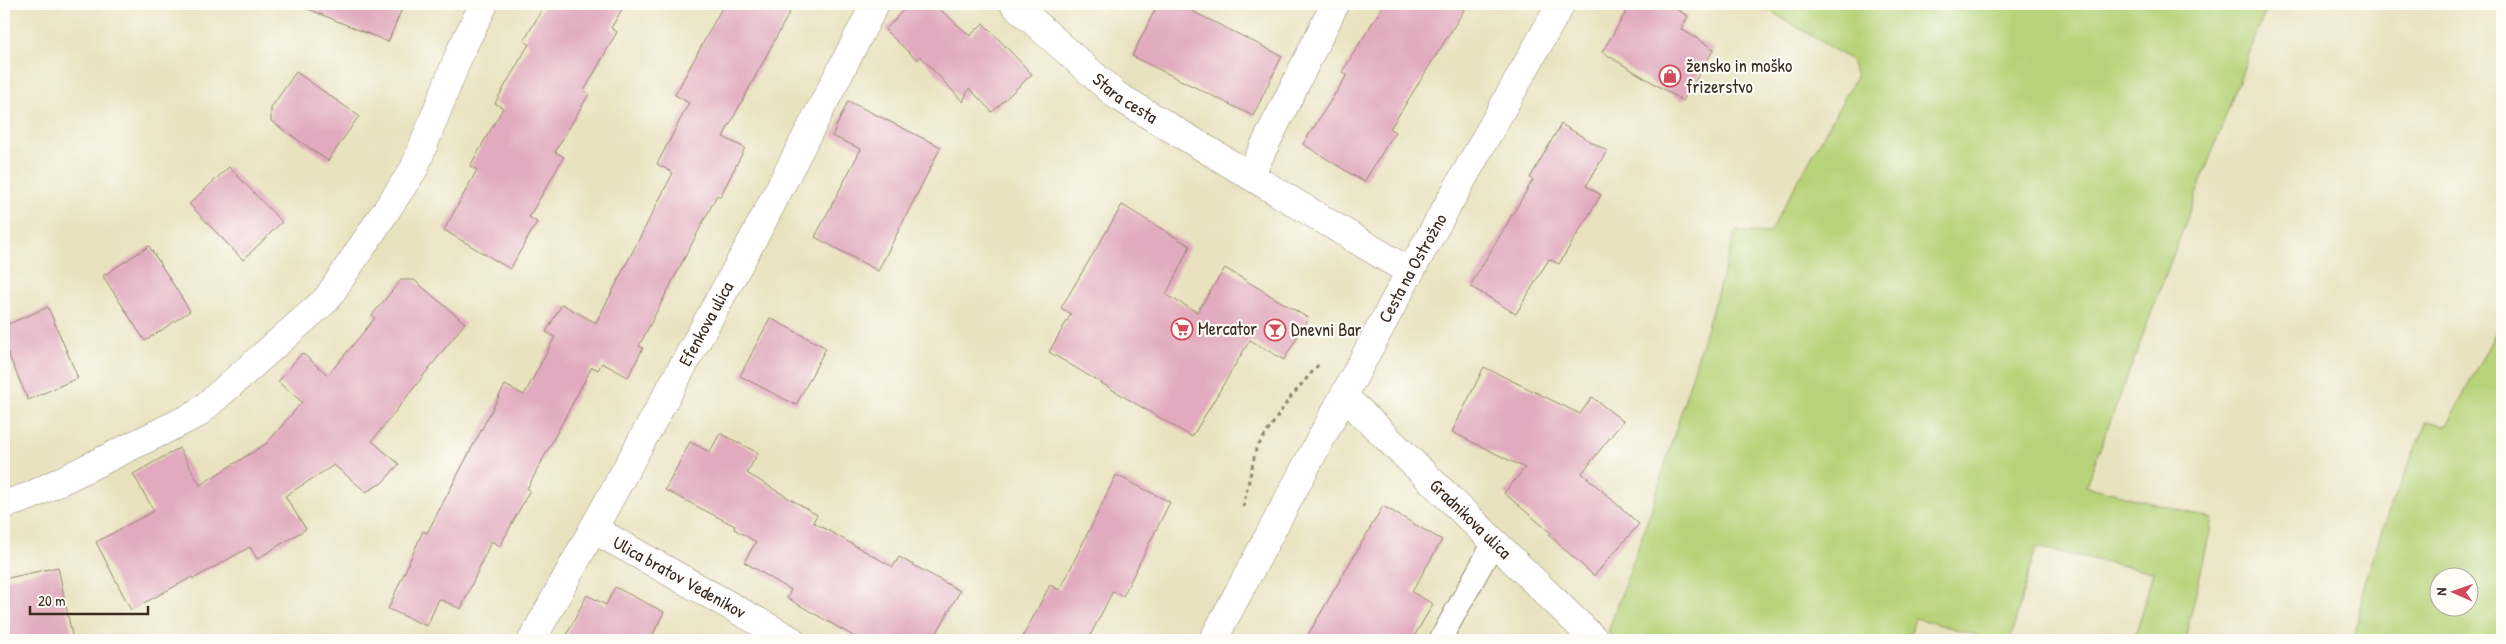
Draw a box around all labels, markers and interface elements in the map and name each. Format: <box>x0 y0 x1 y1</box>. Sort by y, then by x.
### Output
place label: žensko in moško frizerstvo <box>1686 53 1792 99</box>
shop icon: žensko in moško frizerstvo <box>1658 64 1682 88</box>
street label: Stara cesta <box>1087 67 1162 129</box>
street label: Cesta na Ostrožno <box>1372 209 1452 327</box>
street label: Efenkova ulica <box>672 277 739 370</box>
place label: Mercator <box>1198 316 1257 341</box>
supermarket icon: Mercator <box>1170 317 1194 341</box>
place label: Dnevni Bar <box>1291 317 1362 342</box>
bar icon: Dnevni Bar <box>1263 318 1287 342</box>
street label: Gradnikova ulica <box>1424 473 1517 564</box>
street label: Ulica bratov Vedenikov <box>609 530 751 624</box>
north arrow <box>2428 566 2478 616</box>
scale bar <box>30 584 148 616</box>
text: N <box>2431 587 2450 596</box>
text: 20 m <box>38 590 65 611</box>

